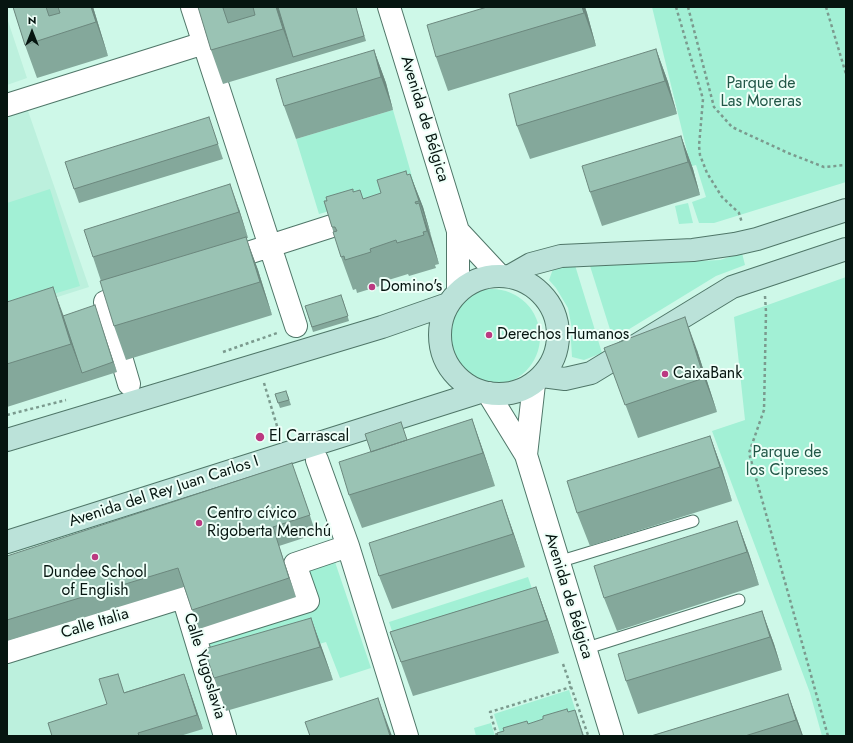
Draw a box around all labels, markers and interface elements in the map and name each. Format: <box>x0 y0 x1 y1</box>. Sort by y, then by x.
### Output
north arrow <box>12 12 52 52</box>
text: N <box>28 12 36 28</box>
street label: Avenida de Bélgica <box>396 54 452 184</box>
park label: Parque de Las Moreras <box>721 74 801 112</box>
place label: Domino's <box>380 277 442 297</box>
marker: Domino's <box>367 282 377 292</box>
place label: Derechos Humanos <box>497 325 629 345</box>
marker: Derechos Humanos <box>484 330 494 340</box>
place label: CaixaBank <box>673 364 742 384</box>
marker: CaixaBank <box>660 369 670 379</box>
place label: El Carrascal <box>269 427 349 447</box>
marker: El Carrascal <box>254 431 266 443</box>
park label: Parque de los Cipreses <box>746 443 828 481</box>
street label: Avenida del Rey Juan Carlos I <box>67 452 261 532</box>
place label: Centro cívico Rigoberta Menchú <box>207 504 331 542</box>
marker: Centro cívico Rigoberta Menchú <box>194 518 204 528</box>
street label: Avenida de Bélgica <box>540 531 596 661</box>
marker: Dundee School of English <box>90 552 100 562</box>
place label: Dundee School of English <box>43 563 147 601</box>
street label: Calle Italia <box>59 605 131 643</box>
street label: Calle Yugoslavia <box>179 611 229 721</box>

